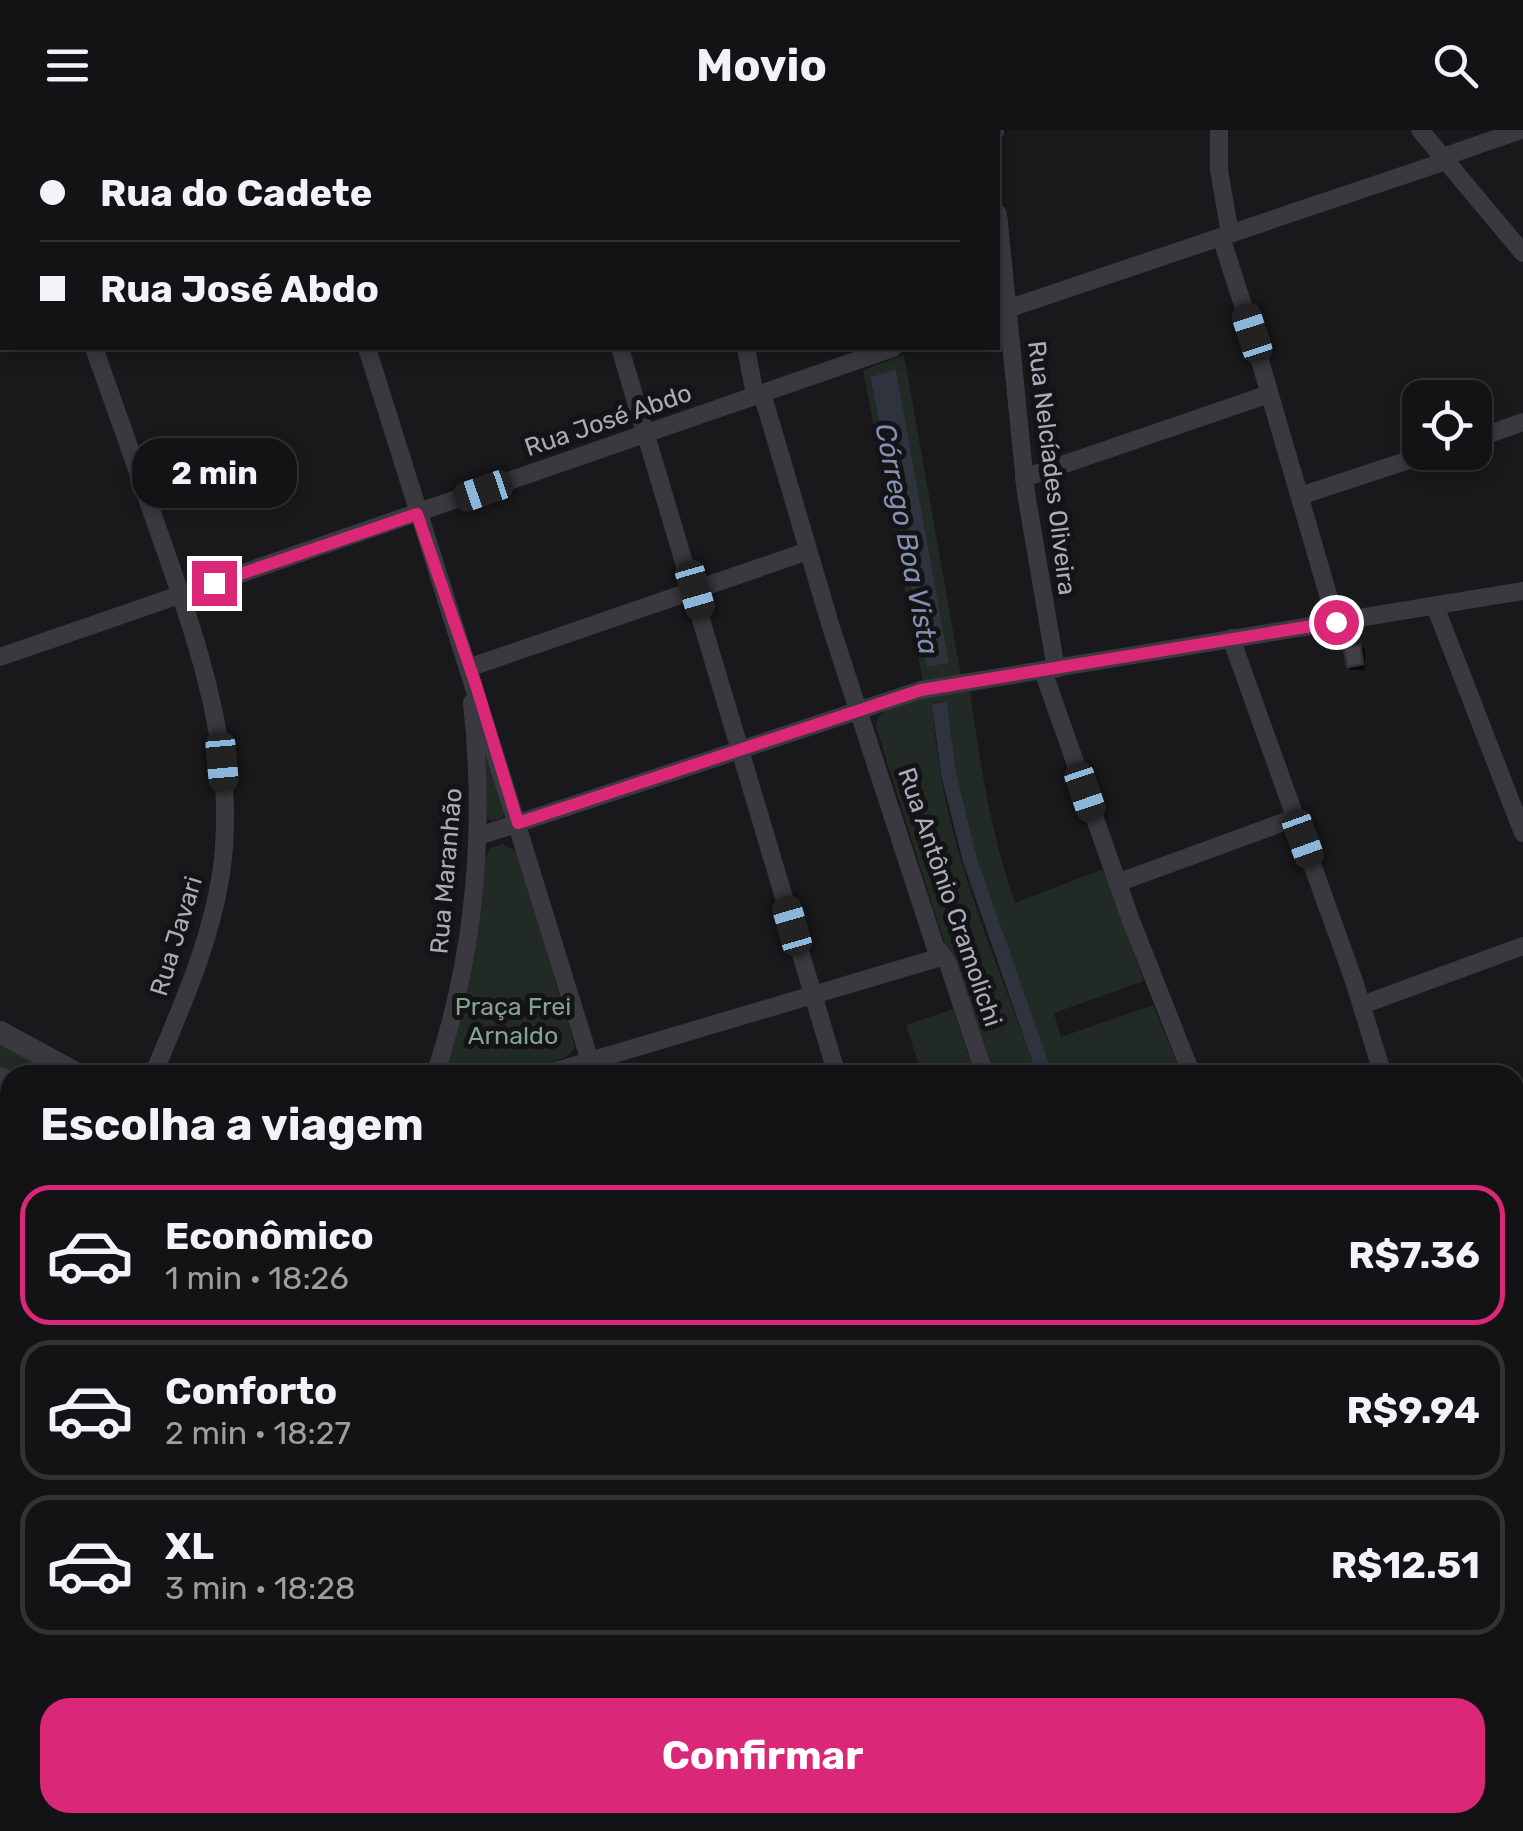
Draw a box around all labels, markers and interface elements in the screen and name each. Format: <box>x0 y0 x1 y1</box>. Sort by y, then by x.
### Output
icon: menu <box>40 38 95 93</box>
icon: search <box>1428 38 1483 93</box>
text: Movio <box>696 39 827 92</box>
text: Rua do Cadete <box>100 170 372 216</box>
text: Rua José Abdo <box>100 266 379 312</box>
car <box>1228 300 1276 366</box>
street label: Rua Nelcíades Oliveira <box>1022 339 1082 597</box>
street label: Rua José Abdo <box>521 378 695 462</box>
map controls <box>1402 380 1492 470</box>
button: locate <box>1402 380 1492 470</box>
water label: Córrego Boa Vista <box>868 421 946 657</box>
callout: 2 min <box>132 438 296 508</box>
text: 2 min <box>171 454 258 492</box>
car <box>450 467 516 515</box>
car <box>672 557 718 623</box>
route end <box>192 561 237 606</box>
route start <box>1314 600 1359 645</box>
car <box>204 731 240 793</box>
car <box>1061 759 1109 825</box>
street label: Rua Antônio Cramolichi <box>892 764 1008 1030</box>
street label: Rua Maranhão <box>424 787 468 955</box>
car <box>1279 806 1327 872</box>
street label: Rua Javari <box>144 873 208 999</box>
car <box>769 893 815 959</box>
park label: Praça Frei Arnaldo <box>455 992 571 1050</box>
text: Escolha a viagem <box>40 1098 424 1151</box>
icon: car <box>45 1210 135 1300</box>
text: Econômico <box>165 1213 374 1259</box>
text: R$7.36 <box>1348 1232 1480 1278</box>
text: 1 min · 18:26 <box>165 1259 349 1297</box>
icon: car <box>45 1365 135 1455</box>
text: Conforto <box>165 1368 337 1414</box>
text: R$9.94 <box>1347 1387 1480 1433</box>
text: 2 min · 18:27 <box>165 1414 351 1452</box>
icon: car <box>45 1520 135 1610</box>
text: XL <box>165 1523 214 1569</box>
text: R$12.51 <box>1331 1542 1480 1588</box>
text: 3 min · 18:28 <box>165 1569 355 1607</box>
button: Confirmar <box>40 1698 1485 1813</box>

